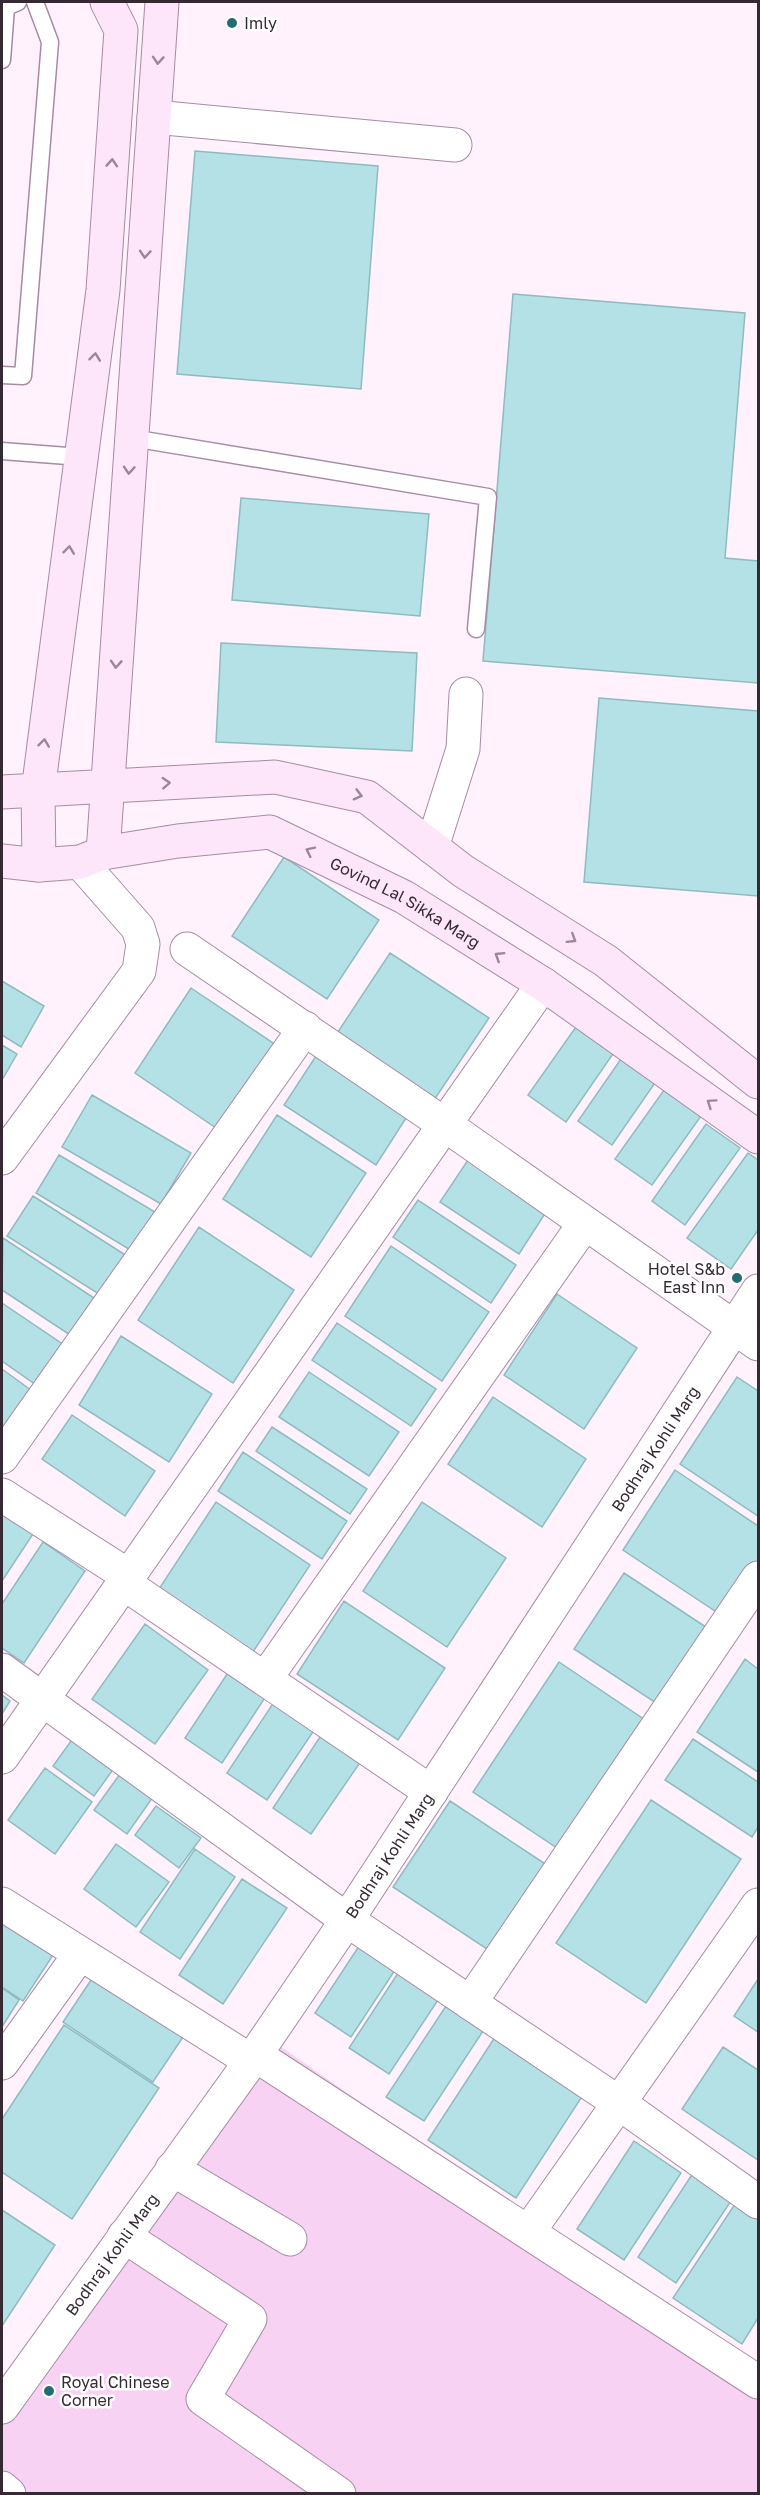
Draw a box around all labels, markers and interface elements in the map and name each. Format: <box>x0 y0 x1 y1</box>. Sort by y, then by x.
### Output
place label: Imly <box>244 13 277 33</box>
marker: Imly <box>225 16 239 30</box>
one-way arrow <box>152 55 165 64</box>
one-way arrow <box>105 158 118 167</box>
one-way arrow <box>138 250 151 259</box>
one-way arrow <box>88 352 100 361</box>
one-way arrow <box>123 465 136 474</box>
one-way arrow <box>63 546 75 555</box>
one-way arrow <box>110 660 123 669</box>
one-way arrow <box>38 739 50 748</box>
one-way arrow <box>161 777 170 790</box>
one-way arrow <box>353 788 363 801</box>
one-way arrow <box>306 847 317 859</box>
street label: Govind Lal Sikka Marg <box>327 853 484 952</box>
one-way arrow <box>565 932 576 943</box>
one-way arrow <box>495 952 506 963</box>
one-way arrow <box>706 1099 717 1110</box>
place label: Hotel S&b East Inn <box>648 1259 725 1297</box>
marker: Hotel S&b East Inn <box>730 1271 744 1285</box>
street label: Bodhraj Kohli Marg <box>607 1382 703 1515</box>
street label: Bodhraj Kohli Marg <box>341 1789 437 1922</box>
street label: Bodhraj Kohli Marg <box>61 2189 163 2319</box>
place label: Royal Chinese Corner <box>61 2372 170 2410</box>
marker: Royal Chinese Corner <box>42 2384 56 2398</box>

